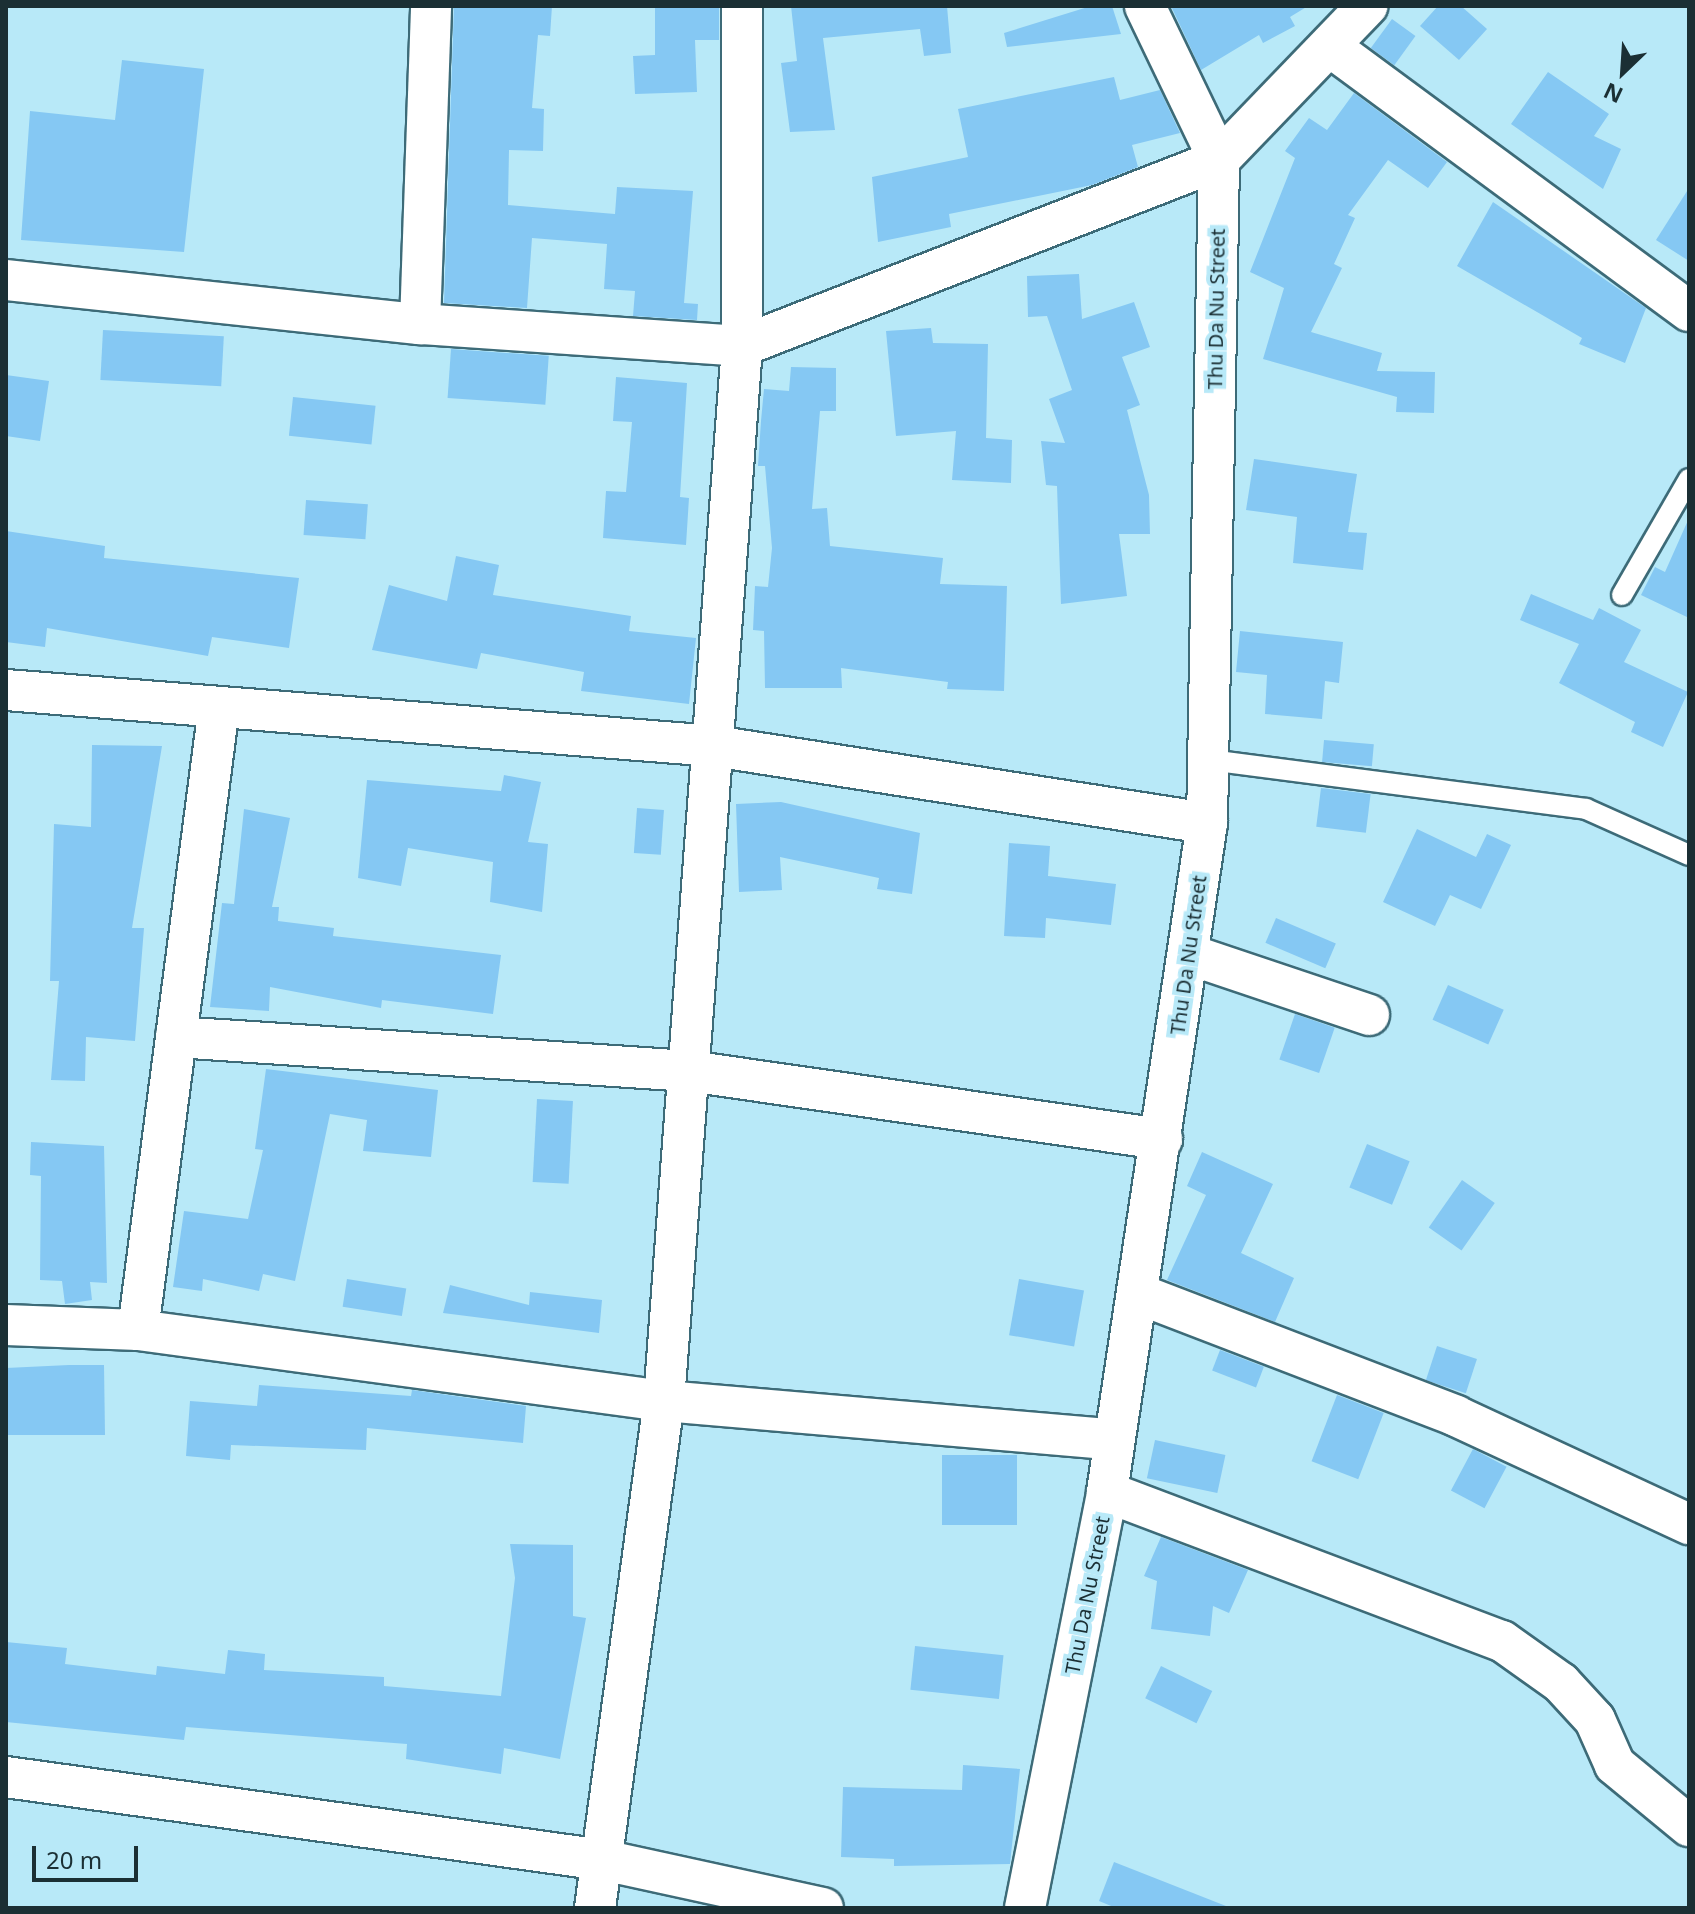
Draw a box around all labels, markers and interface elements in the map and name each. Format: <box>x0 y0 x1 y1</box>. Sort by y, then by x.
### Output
north arrow <box>1583 32 1663 112</box>
text: N <box>1598 76 1627 111</box>
street label: Thu Da Nu Street <box>1203 228 1229 390</box>
street label: Thu Da Nu Street <box>1165 874 1211 1036</box>
street label: Thu Da Nu Street <box>1060 1514 1114 1676</box>
scale bar <box>36 1830 142 1880</box>
text: 20 m <box>46 1843 102 1876</box>

